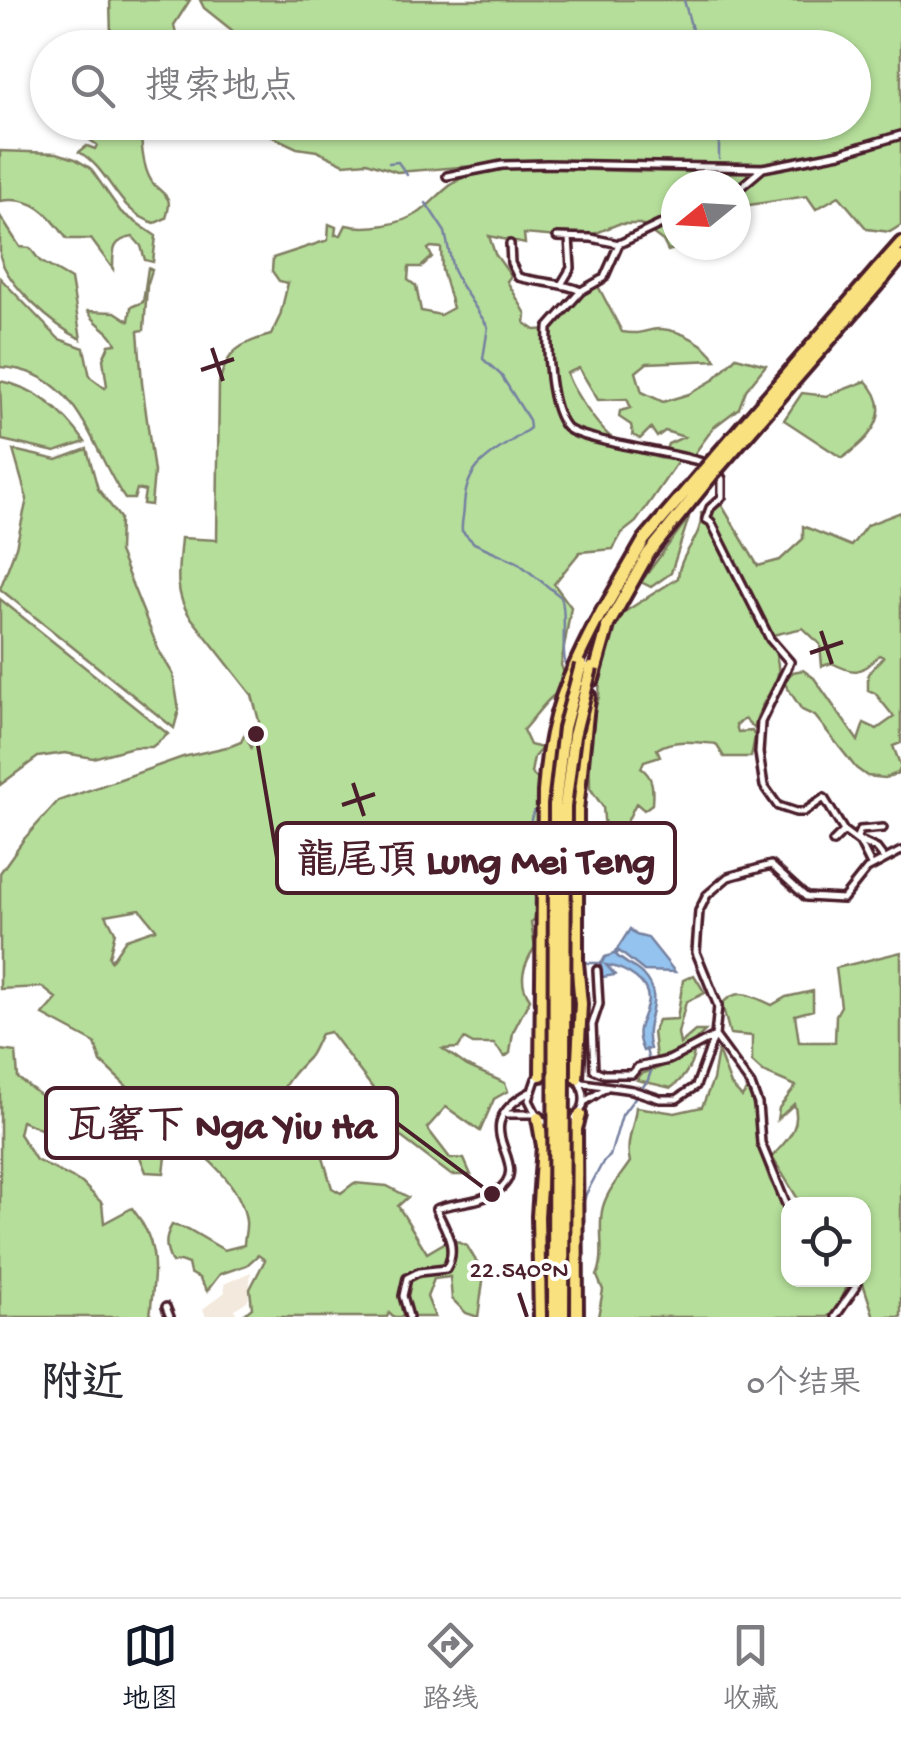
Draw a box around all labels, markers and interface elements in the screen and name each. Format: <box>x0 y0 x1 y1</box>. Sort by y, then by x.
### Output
search box <box>30 30 871 140</box>
icon: search <box>65 58 120 113</box>
text: 搜索地点 <box>145 68 297 112</box>
north arrow <box>661 170 751 260</box>
callout: 龍尾頂 Lung Mei Teng <box>277 823 675 893</box>
text: 龍尾頂 Lung Mei Teng <box>297 838 655 888</box>
callout: 瓦窰下 Nga Yiu Ha <box>46 1088 397 1158</box>
text: 瓦窰下 Nga Yiu Ha <box>66 1103 378 1153</box>
map controls <box>781 1197 871 1287</box>
button: locate <box>781 1197 871 1287</box>
text: 22.540°N <box>469 1258 569 1287</box>
text: 附近 <box>40 1363 124 1412</box>
text: 0个结果 <box>747 1367 861 1405</box>
tab: 地图 <box>122 1618 178 1718</box>
tab: 路线 <box>422 1618 479 1718</box>
tab: 收藏 <box>723 1618 779 1718</box>

